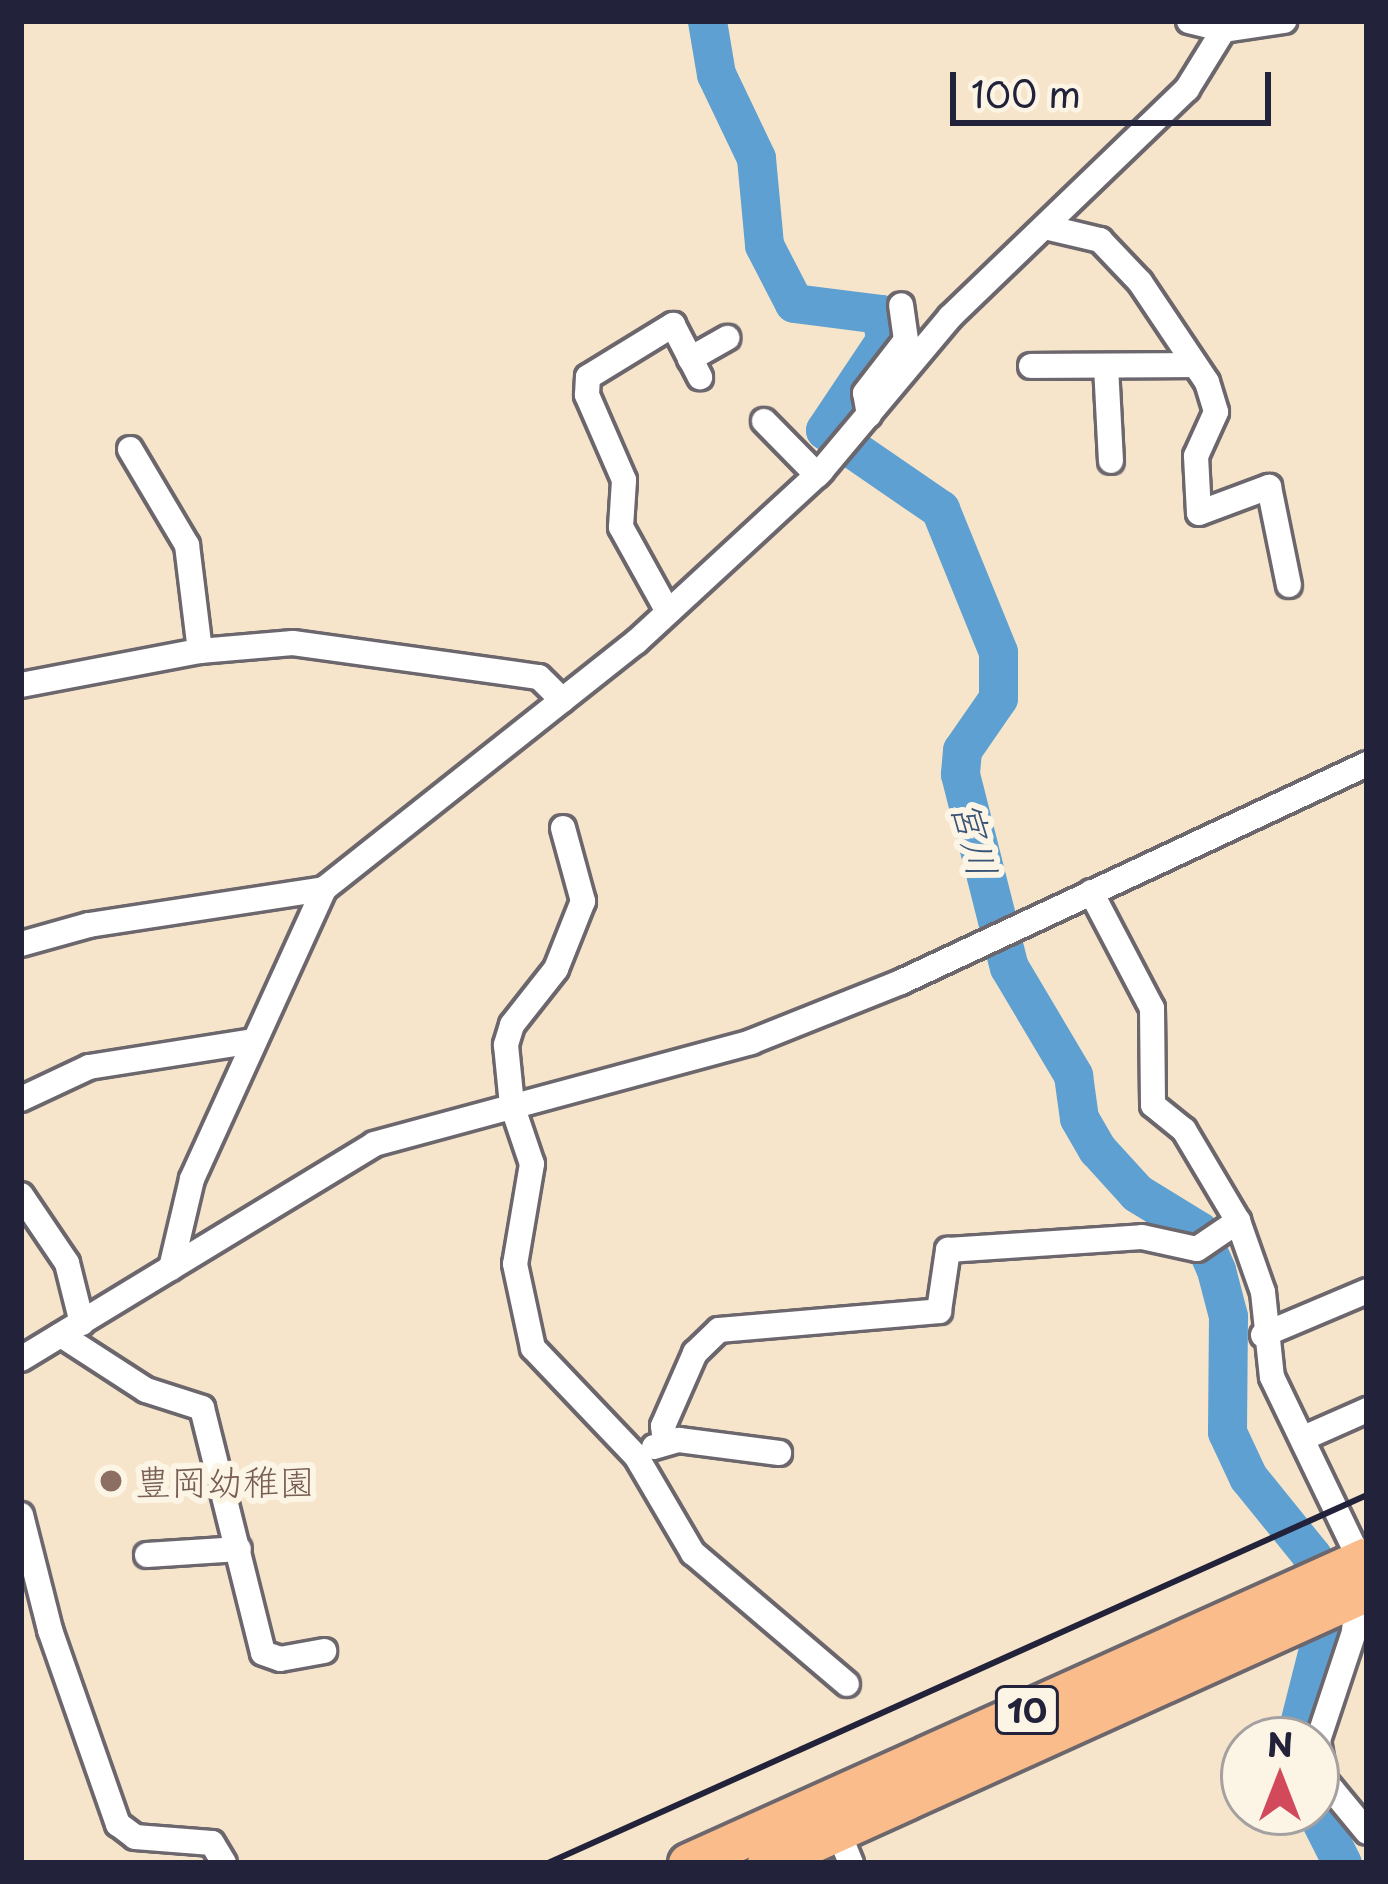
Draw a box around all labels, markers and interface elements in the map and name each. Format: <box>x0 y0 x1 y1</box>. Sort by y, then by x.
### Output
scale bar <box>956 48 1277 122</box>
text: 100 m <box>971 66 1081 120</box>
water label: 宮川 <box>944 794 1008 882</box>
place label: 豊岡幼稚園 <box>135 1459 315 1503</box>
marker: 豊岡幼稚園 <box>98 1468 124 1494</box>
road number: 10 <box>994 1683 1060 1737</box>
north arrow <box>1220 1716 1340 1836</box>
text: N <box>1267 1718 1293 1768</box>

